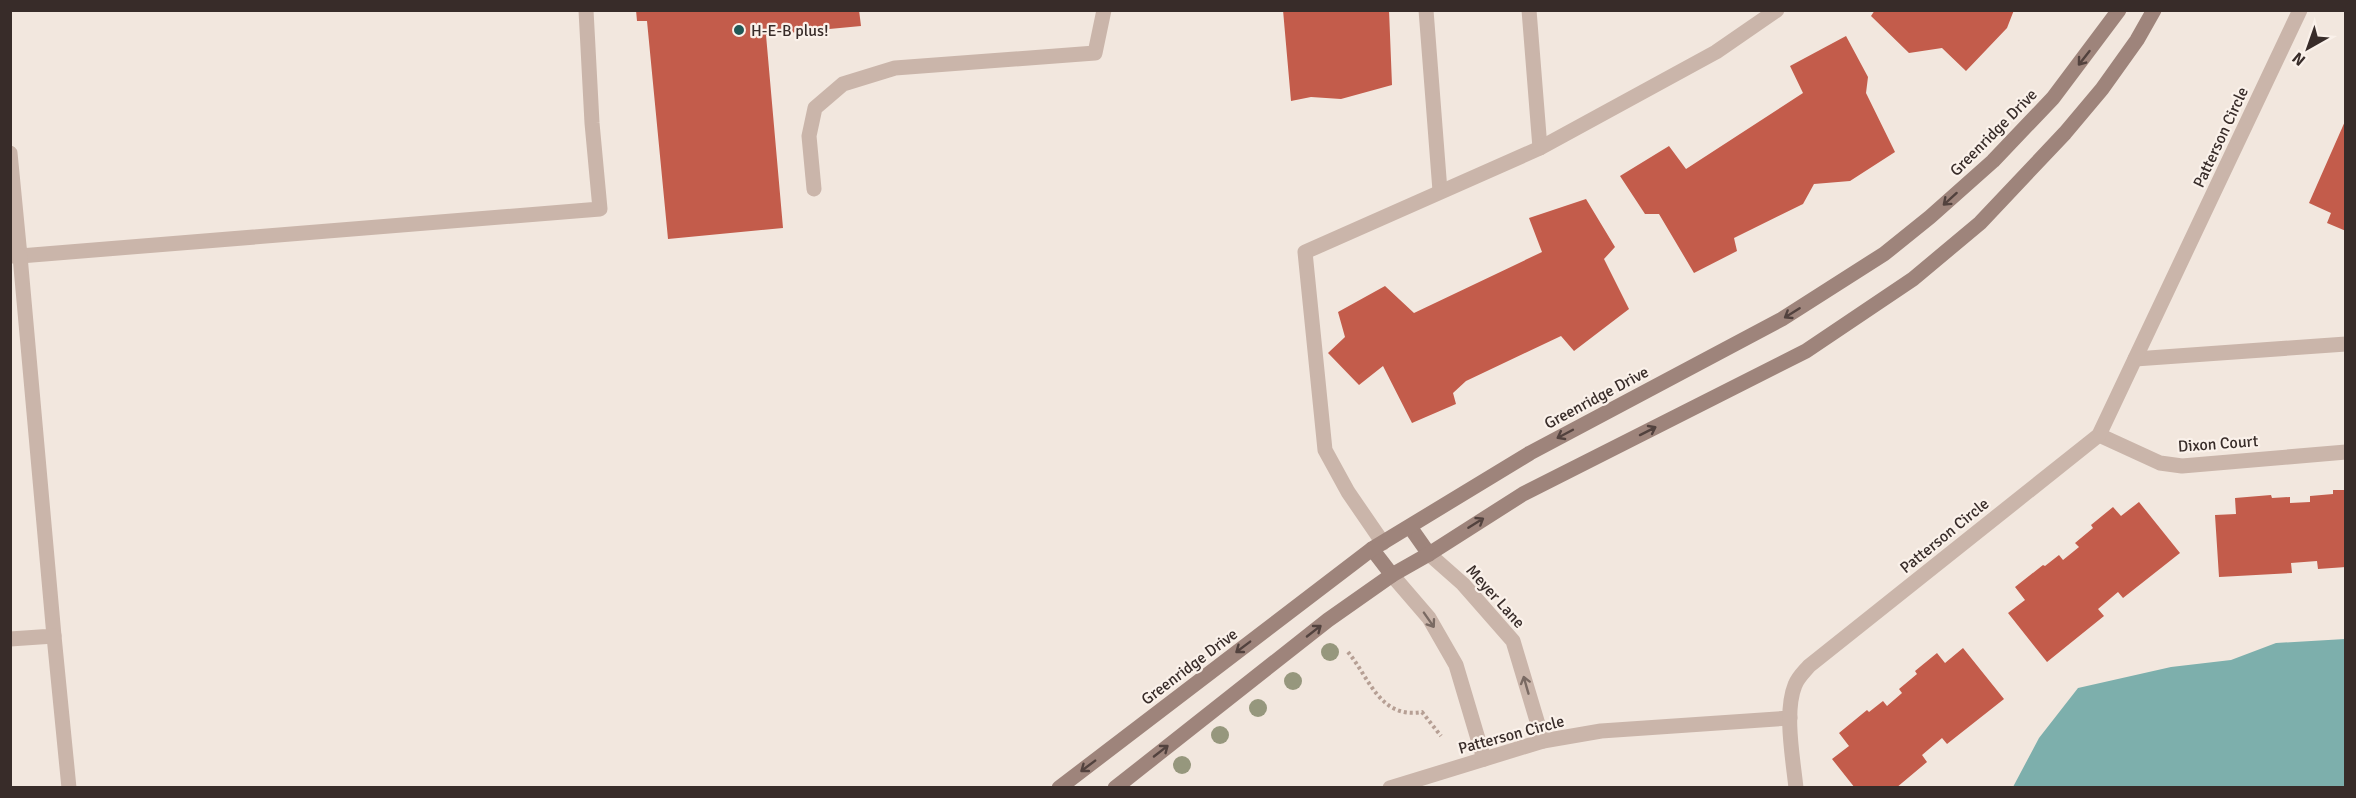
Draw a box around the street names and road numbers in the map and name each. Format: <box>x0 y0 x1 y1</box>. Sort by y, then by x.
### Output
street label: Patterson Circle <box>2189 84 2253 191</box>
street label: Greenridge Drive <box>1946 85 2042 181</box>
street label: Greenridge Drive <box>1541 362 1652 434</box>
street label: Dixon Court <box>2177 431 2259 457</box>
street label: Patterson Circle <box>1896 494 1993 578</box>
street label: Meyer Lane <box>1462 561 1529 633</box>
street label: Greenridge Drive <box>1138 624 1242 709</box>
street label: Patterson Circle <box>1456 711 1566 759</box>

